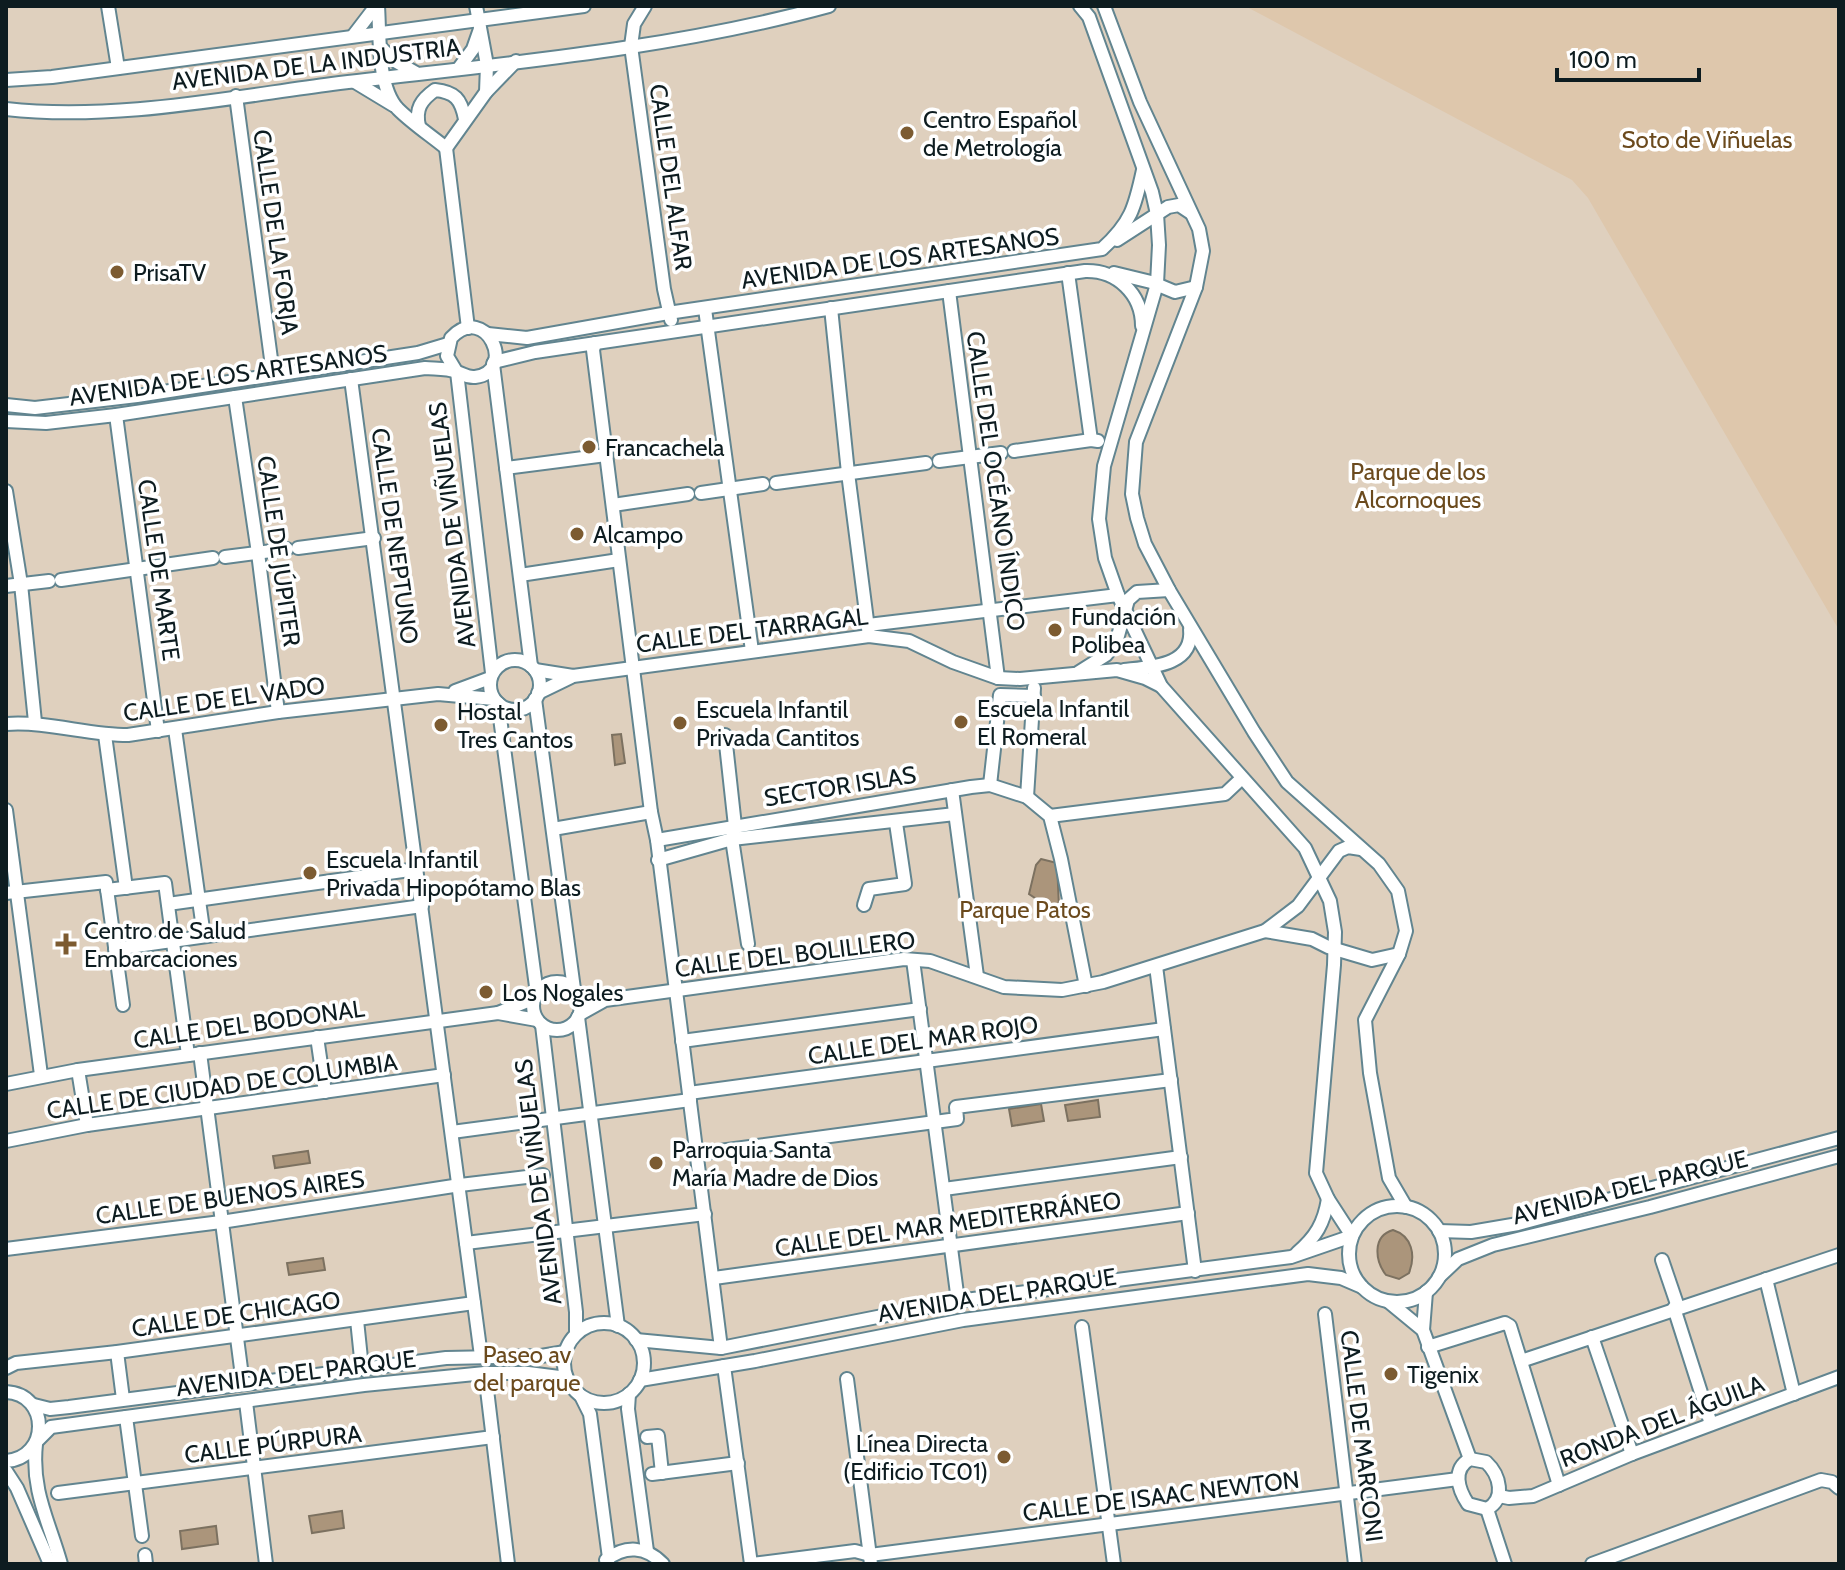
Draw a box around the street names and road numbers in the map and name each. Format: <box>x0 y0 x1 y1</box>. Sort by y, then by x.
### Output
street label: AVENIDA DE LA INDUSTRIA <box>170 32 462 96</box>
street label: CALLE DEL ALFAR <box>644 82 699 273</box>
street label: CALLE DE LA FORJA <box>247 128 305 337</box>
street label: AVENIDA DE LOS ARTESANOS <box>739 221 1061 295</box>
street label: CALLE DEL OCÉANO ÍNDICO <box>961 329 1031 633</box>
street label: AVENIDA DE LOS ARTESANOS <box>67 338 389 412</box>
street label: AVENIDA DE VIÑUELAS <box>423 401 481 649</box>
street label: CALLE DE NEPTUNO <box>365 426 425 646</box>
street label: CALLE DE JÚPITER <box>251 454 307 649</box>
street label: CALLE DE MARTE <box>132 477 186 663</box>
street label: CALLE DEL TARRAGAL <box>635 601 869 659</box>
street label: CALLE DE EL VADO <box>121 670 327 728</box>
street label: SECTOR ISLAS <box>762 760 918 812</box>
street label: CALLE DEL BOLILLERO <box>673 925 917 983</box>
street label: CALLE DEL BODONAL <box>132 993 366 1055</box>
street label: CALLE DEL MAR ROJO <box>806 1009 1040 1071</box>
street label: CALLE DE CIUDAD DE COLUMBIA <box>45 1047 399 1125</box>
street label: AVENIDA DE VIÑUELAS <box>509 1058 567 1306</box>
street label: AVENIDA DEL PARQUE <box>1509 1144 1751 1230</box>
street label: CALLE DE BUENOS AIRES <box>94 1164 366 1230</box>
street label: CALLE DEL MAR MEDITERRÁNEO <box>773 1185 1123 1263</box>
street label: AVENIDA DEL PARQUE <box>876 1262 1118 1328</box>
street label: CALLE DE CHICAGO <box>130 1285 342 1343</box>
street label: CALLE DE MARCONI <box>1335 1328 1389 1544</box>
street label: AVENIDA DEL PARQUE <box>175 1344 417 1402</box>
street label: RONDA DEL ÁGUILA <box>1556 1369 1768 1473</box>
street label: CALLE PÚRPURA <box>183 1419 363 1469</box>
street label: CALLE DE ISAAC NEWTON <box>1021 1465 1301 1527</box>

